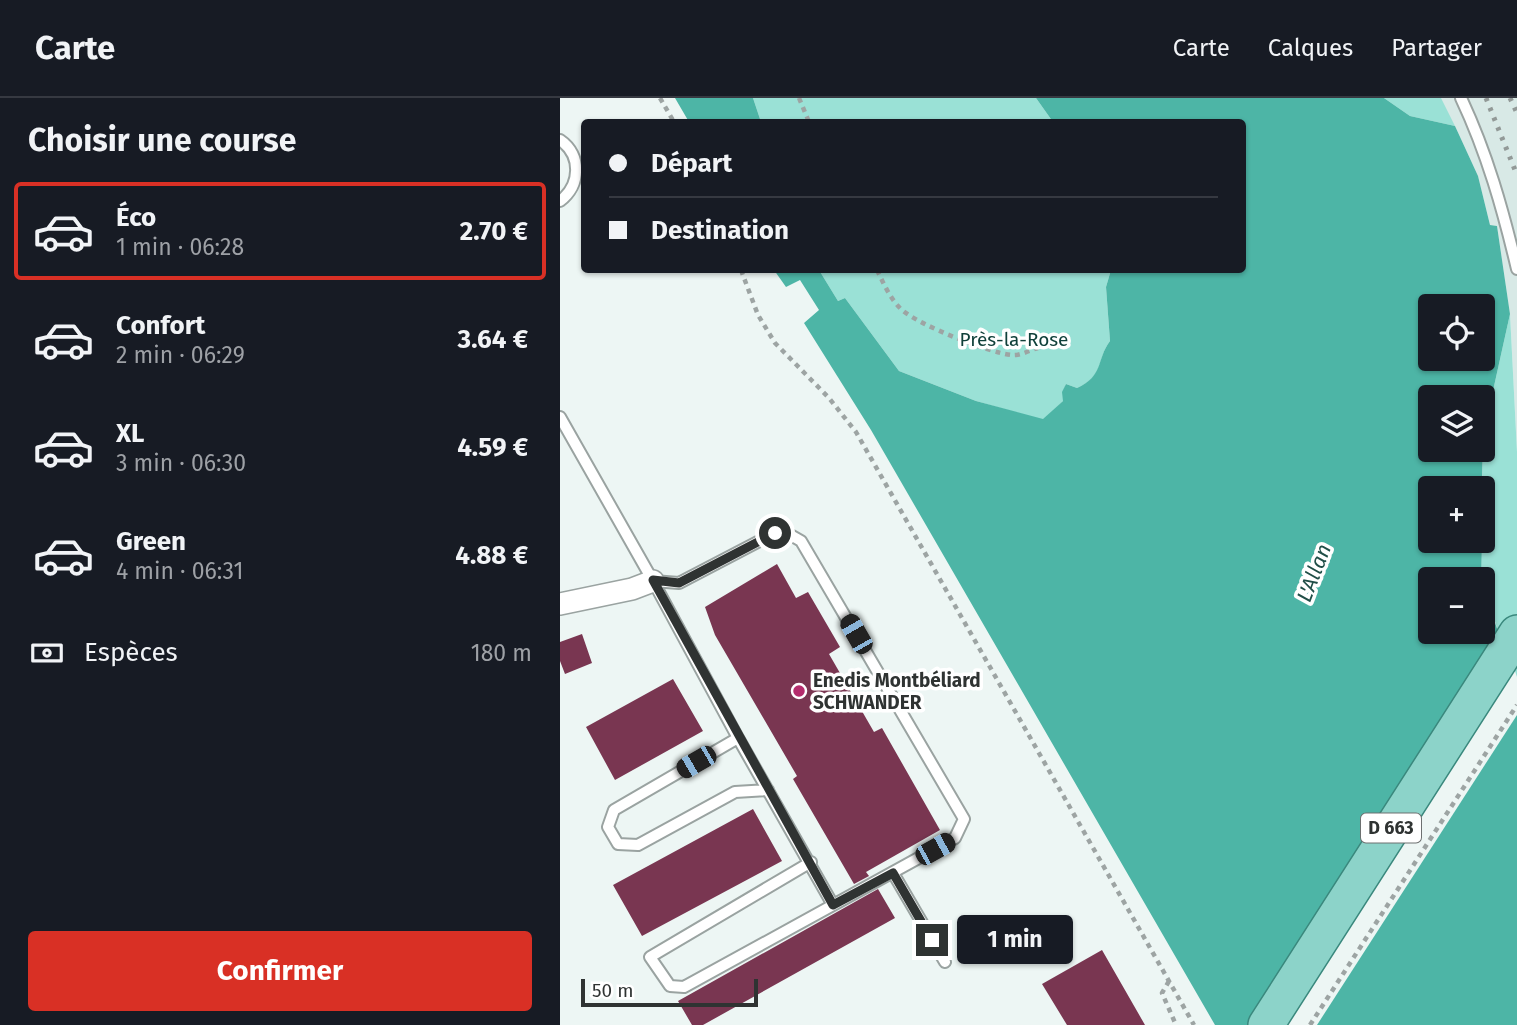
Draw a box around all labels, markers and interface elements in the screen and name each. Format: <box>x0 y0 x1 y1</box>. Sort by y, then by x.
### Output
text: Carte <box>35 28 115 68</box>
text: Carte <box>1173 34 1230 62</box>
text: Calques <box>1268 34 1353 62</box>
text: Partager <box>1391 34 1482 62</box>
text: Choisir une course <box>28 121 296 159</box>
text: Départ <box>651 148 732 179</box>
icon: car <box>32 200 95 263</box>
text: Éco <box>116 202 156 233</box>
text: Destination <box>651 215 789 246</box>
text: 2.70 € <box>460 216 528 247</box>
text: 1 min · 06:28 <box>116 233 244 261</box>
map controls <box>1418 294 1495 644</box>
button: locate <box>1418 294 1495 371</box>
icon: car <box>32 308 95 371</box>
text: Confort <box>116 310 205 341</box>
text: 3.64 € <box>458 324 528 355</box>
park label: Près-la-Rose <box>960 328 1068 351</box>
text: 2 min · 06:29 <box>116 341 245 369</box>
button: layers <box>1418 385 1495 462</box>
icon: car <box>32 416 95 479</box>
text: XL <box>116 418 144 449</box>
text: 4.59 € <box>457 432 528 463</box>
text: 3 min · 06:30 <box>116 449 246 477</box>
button: + <box>1418 476 1495 553</box>
route start <box>759 517 791 549</box>
icon: car <box>32 524 95 587</box>
text: Green <box>116 526 186 557</box>
text: 4.88 € <box>455 540 528 571</box>
water label: L'Allan <box>1291 540 1337 606</box>
text: 4 min · 06:31 <box>116 557 243 585</box>
button: − <box>1418 567 1495 644</box>
car <box>837 611 876 657</box>
icon: cash <box>28 634 66 672</box>
text: Espèces <box>84 637 178 668</box>
text: 180 m <box>471 639 532 667</box>
place label: Enedis Montbéliard SCHWANDER <box>813 669 981 714</box>
marker: Enedis Montbéliard SCHWANDER <box>791 683 807 699</box>
car <box>673 742 720 782</box>
road number: D 663 <box>1361 814 1421 842</box>
car <box>912 830 959 868</box>
callout: 1 min <box>956 916 1072 964</box>
route end <box>916 924 948 956</box>
text: 1 min <box>987 925 1043 953</box>
button: Confirmer <box>28 931 532 1011</box>
scale bar <box>581 976 758 1008</box>
text: 50 m <box>592 979 633 1002</box>

